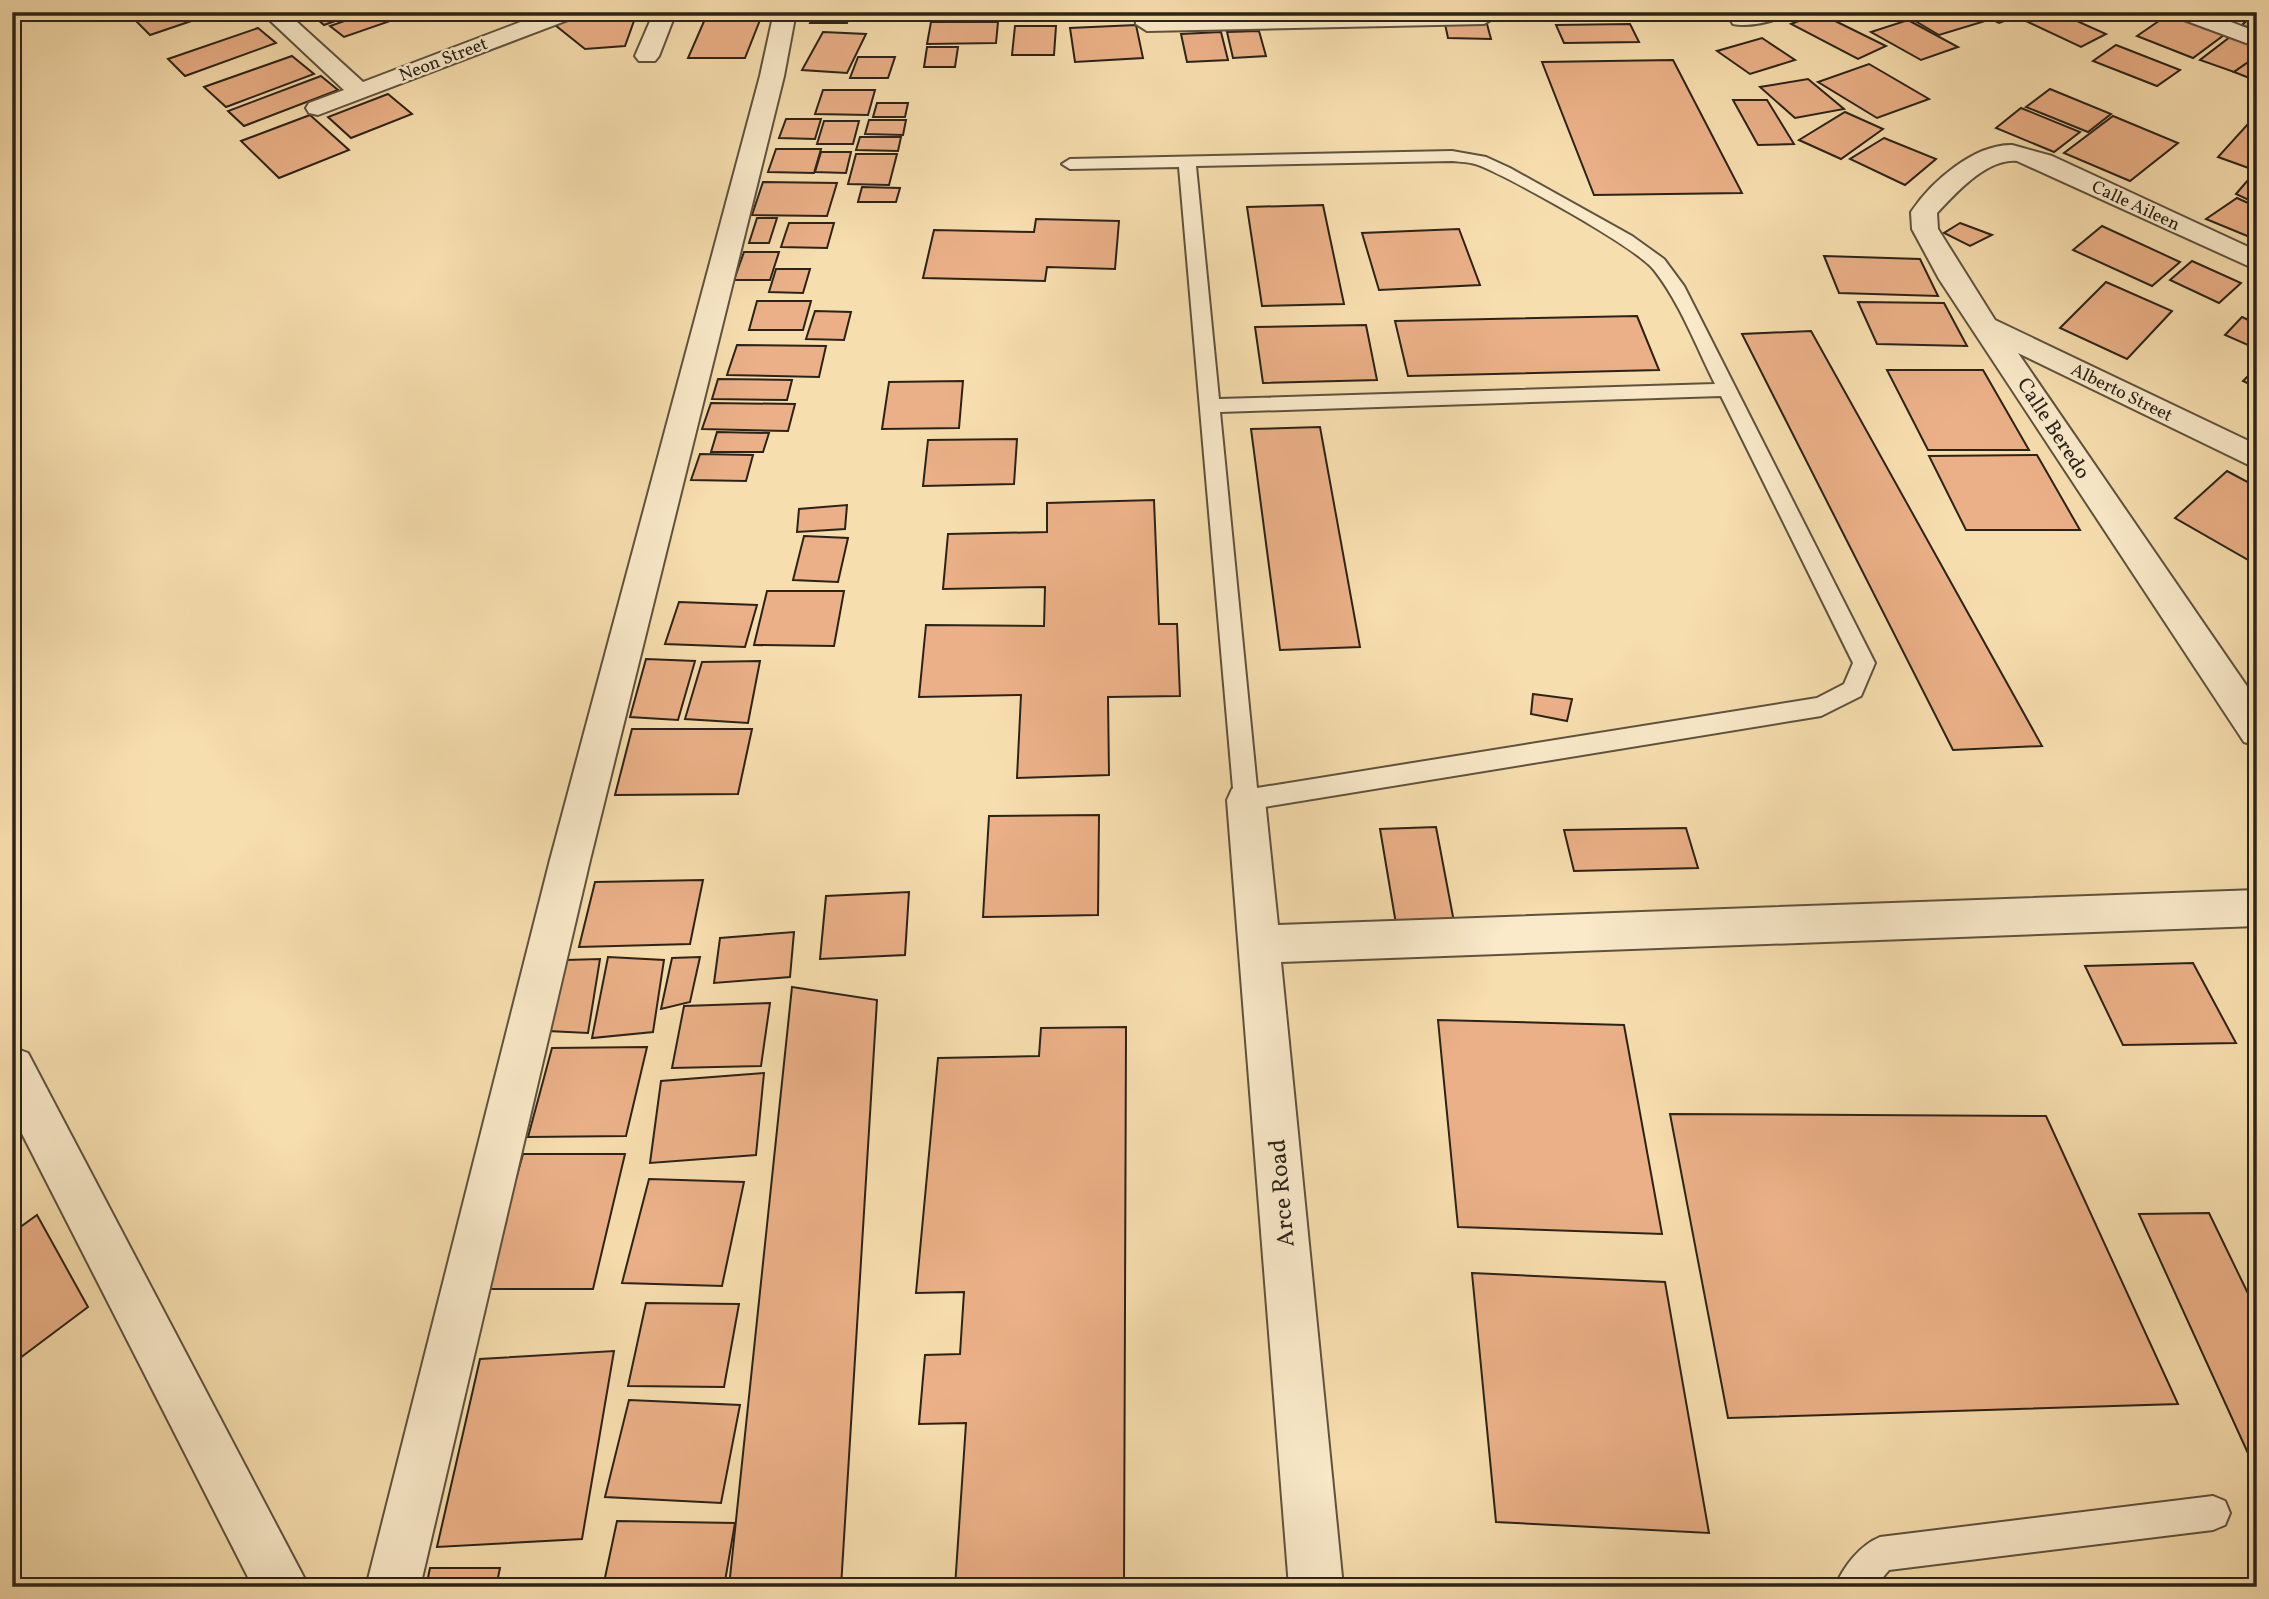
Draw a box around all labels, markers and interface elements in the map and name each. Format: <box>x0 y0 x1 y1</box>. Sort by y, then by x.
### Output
street label: Neon Street <box>396 32 491 89</box>
street label: Calle Aileen <box>2087 175 2184 238</box>
street label: Alberto Street <box>2066 358 2176 429</box>
street label: Calle Beredo <box>2009 372 2096 485</box>
street label: Arce Road <box>1261 1138 1305 1248</box>

